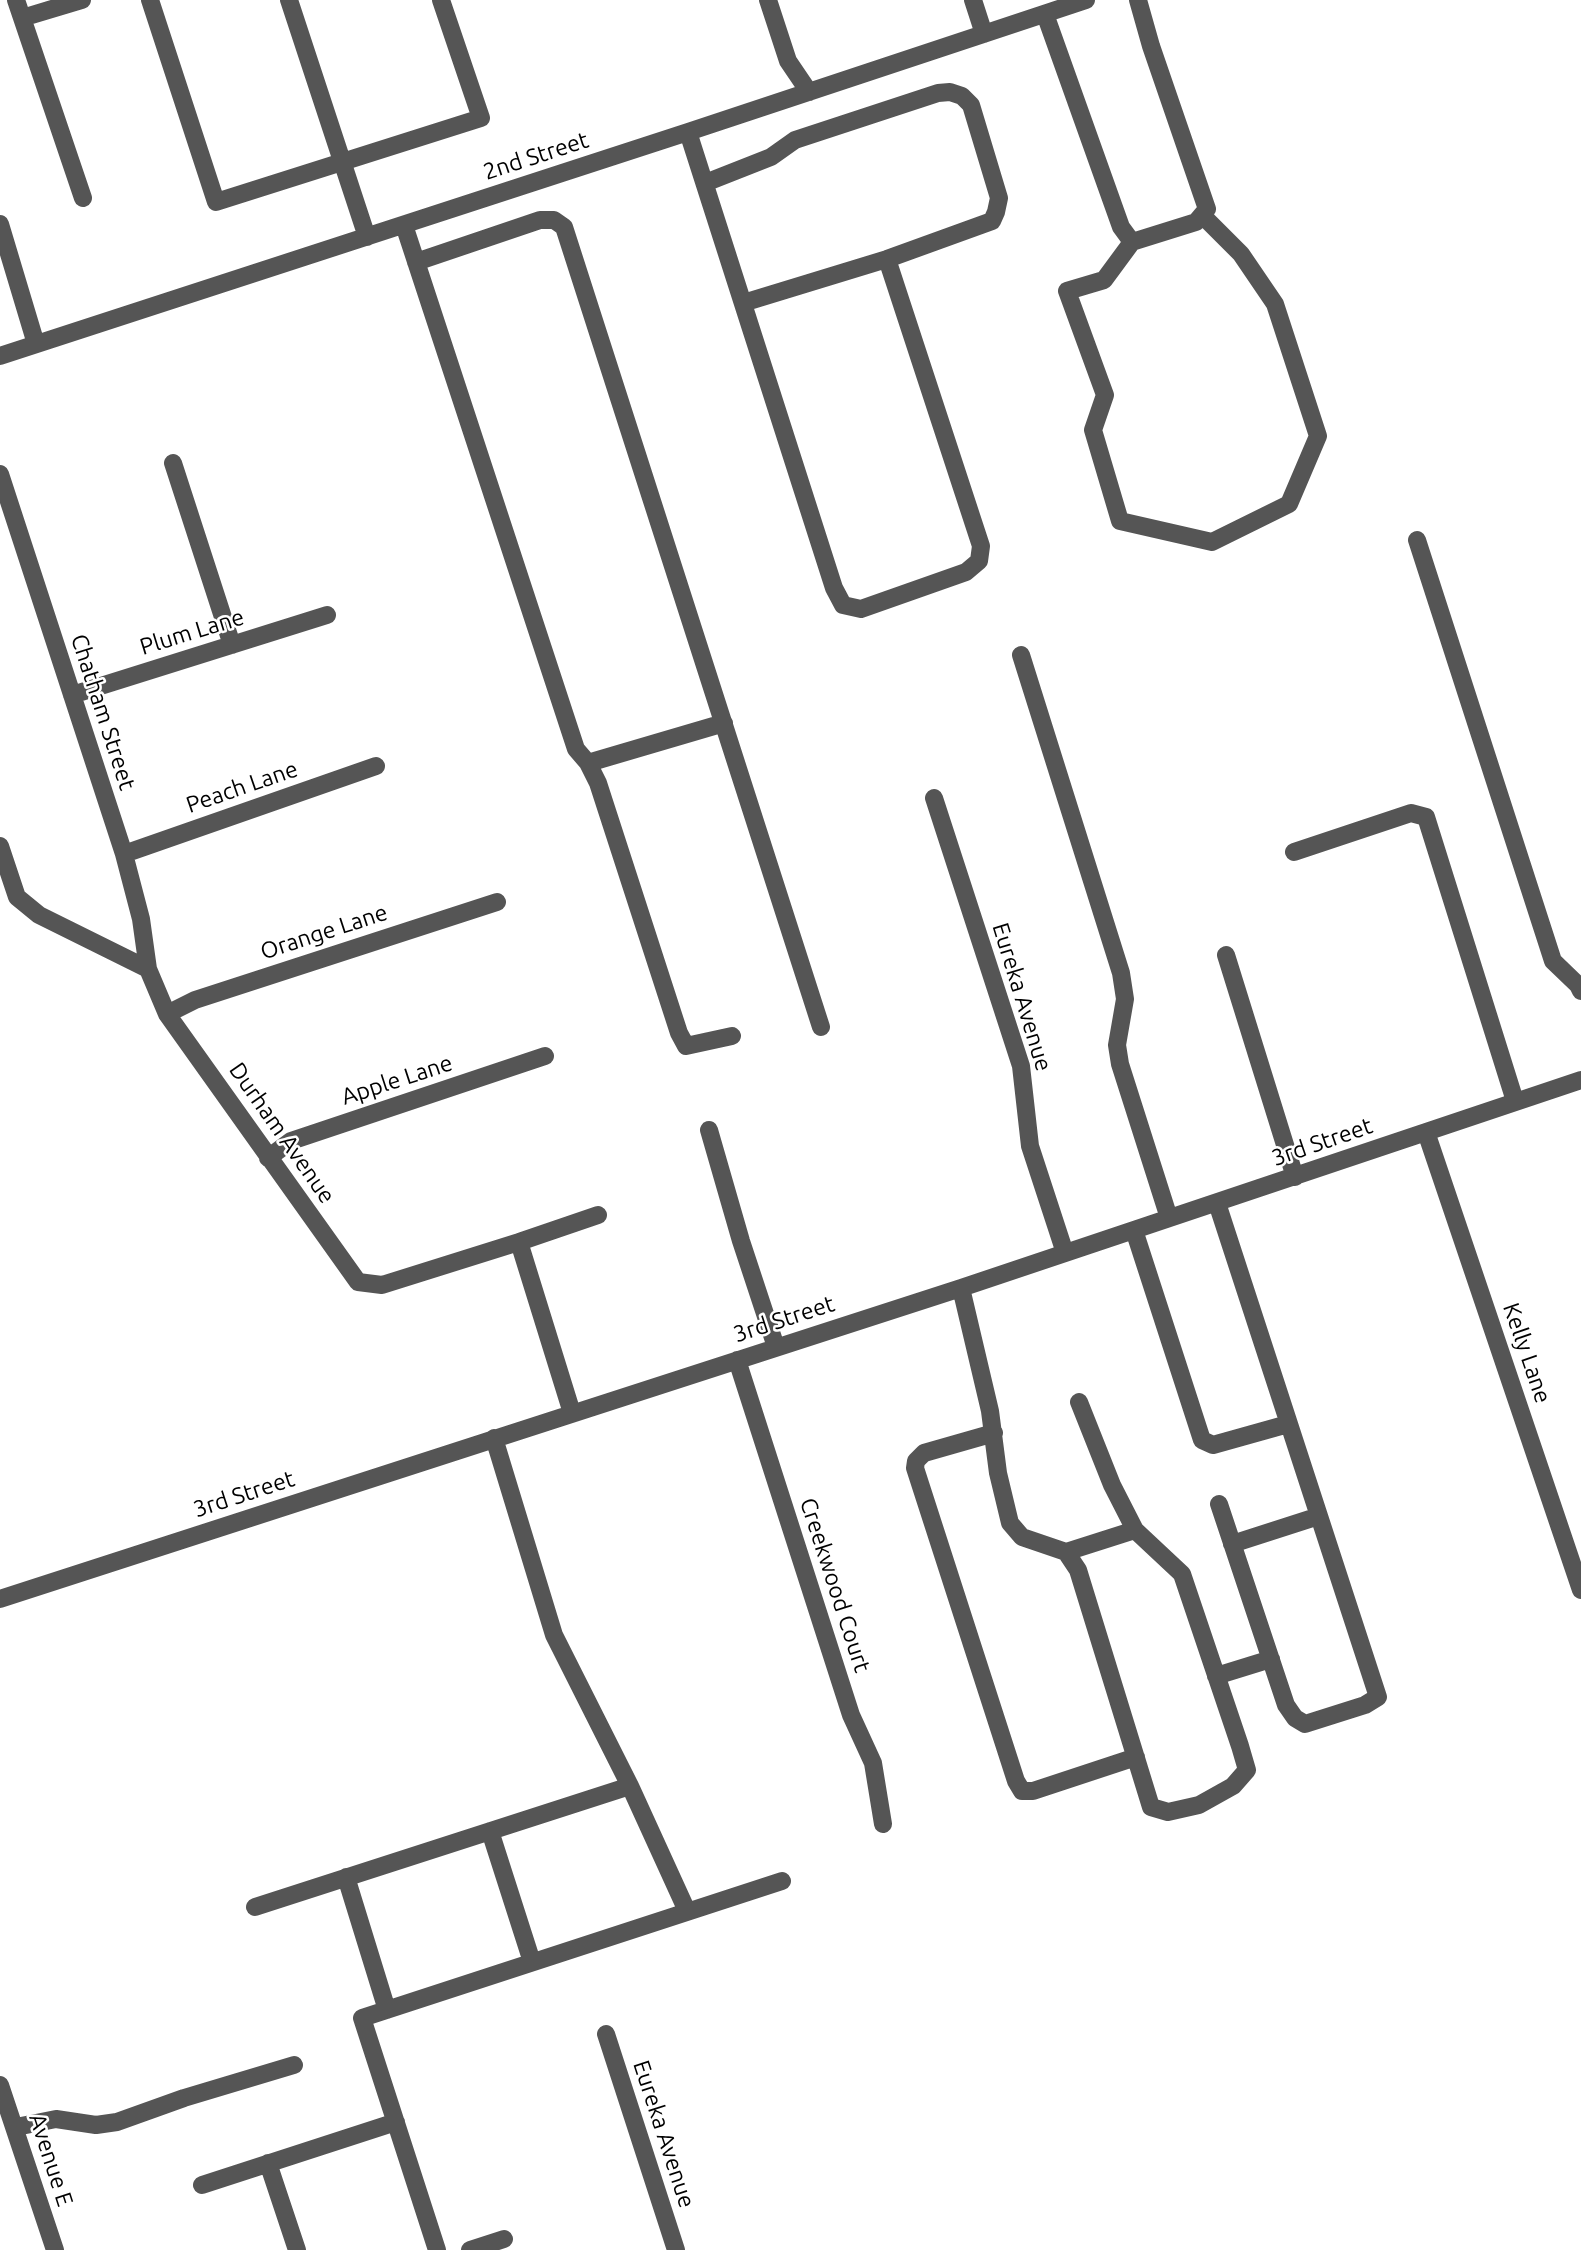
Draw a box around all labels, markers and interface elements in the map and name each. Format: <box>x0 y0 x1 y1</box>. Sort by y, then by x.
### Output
street label: 2nd Street <box>480 126 592 186</box>
street label: Plum Lane <box>137 603 247 661</box>
street label: Chatham Street <box>65 631 141 793</box>
street label: Peach Lane <box>183 755 301 819</box>
street label: Orange Lane <box>257 898 391 966</box>
street label: Eureka Avenue <box>986 920 1058 1074</box>
street label: Apple Lane <box>338 1049 456 1111</box>
street label: Durham Avenue <box>223 1057 341 1209</box>
street label: 3rd Street <box>1268 1112 1376 1172</box>
street label: 3rd Street <box>730 1290 838 1348</box>
street label: Kelly Lane <box>1497 1299 1557 1407</box>
street label: 3rd Street <box>190 1465 298 1523</box>
street label: Creekwood Court <box>794 1494 876 1676</box>
street label: Eureka Avenue <box>627 2057 701 2211</box>
street label: Avenue E <box>23 2110 79 2210</box>

